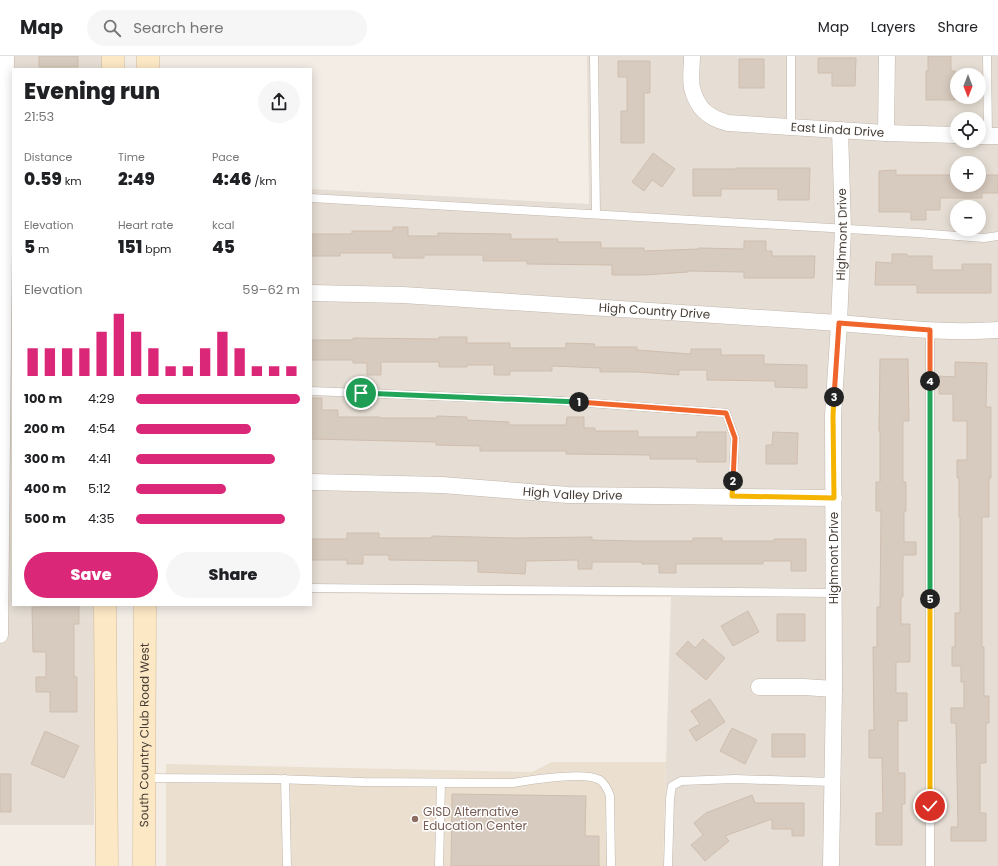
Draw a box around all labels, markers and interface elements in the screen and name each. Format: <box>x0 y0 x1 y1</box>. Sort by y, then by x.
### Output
search box <box>87 10 367 46</box>
text: Map <box>20 14 63 41</box>
icon: search <box>101 17 123 39</box>
text: Search here <box>133 17 224 38</box>
text: Map <box>818 17 849 37</box>
text: Layers <box>871 17 915 37</box>
text: Share <box>937 17 978 37</box>
north arrow <box>950 68 986 104</box>
map controls <box>950 68 986 236</box>
text: Evening run <box>24 76 160 107</box>
button: share <box>258 81 300 123</box>
text: 21:53 <box>24 107 54 126</box>
button: locate <box>950 112 986 148</box>
street label: East Linda Drive <box>790 118 885 141</box>
text: Distance <box>24 149 72 165</box>
text: Time <box>118 149 145 165</box>
text: Pace <box>212 149 239 165</box>
button: + <box>950 156 986 192</box>
text: 0.59 <box>24 167 62 191</box>
text: 2:49 <box>118 167 155 191</box>
text: 4:46 <box>212 167 251 191</box>
text: km <box>62 173 82 189</box>
text: /km <box>251 173 277 189</box>
street label: Highmont Drive <box>832 188 851 281</box>
button: − <box>950 200 986 236</box>
text: Elevation <box>24 217 74 233</box>
text: Heart rate <box>118 217 173 233</box>
text: kcal <box>212 217 234 233</box>
text: 5 <box>24 235 35 259</box>
text: 151 <box>118 235 142 259</box>
text: 45 <box>212 235 235 259</box>
text: m <box>35 241 49 257</box>
text: bpm <box>142 241 171 257</box>
text: Elevation <box>24 280 83 299</box>
text: 59–62 m <box>242 280 300 299</box>
street label: High Country Drive <box>598 299 711 323</box>
pin: 4 <box>920 371 940 391</box>
text: 4 <box>926 373 934 389</box>
pin <box>344 376 378 410</box>
icon: arrive <box>350 382 372 404</box>
pin: 3 <box>824 387 844 407</box>
text: 100 m <box>24 389 62 408</box>
text: 4:29 <box>88 389 115 408</box>
text: 3 <box>831 389 837 405</box>
pin: 1 <box>569 392 589 412</box>
text: 1 <box>577 394 581 410</box>
text: 200 m <box>24 419 65 438</box>
text: 4:54 <box>88 419 115 438</box>
text: 300 m <box>24 449 65 468</box>
text: 4:41 <box>88 449 111 468</box>
pin: 2 <box>723 471 743 491</box>
text: 2 <box>730 473 736 489</box>
text: 400 m <box>24 479 66 498</box>
text: 5:12 <box>88 479 111 498</box>
street label: High Valley Drive <box>522 482 623 504</box>
text: 500 m <box>24 509 66 528</box>
text: 4:35 <box>88 509 115 528</box>
street label: Highmont Drive <box>825 512 842 604</box>
button: Save <box>24 552 158 598</box>
button: Share <box>166 552 300 598</box>
pin: 5 <box>920 589 940 609</box>
text: 5 <box>926 591 934 607</box>
street label: South Country Club Road West <box>135 643 153 827</box>
pin <box>913 789 947 823</box>
icon: check <box>919 795 941 817</box>
place label: GISD Alternative Education Center <box>423 803 527 834</box>
marker: GISD Alternative Education Center <box>410 814 420 824</box>

